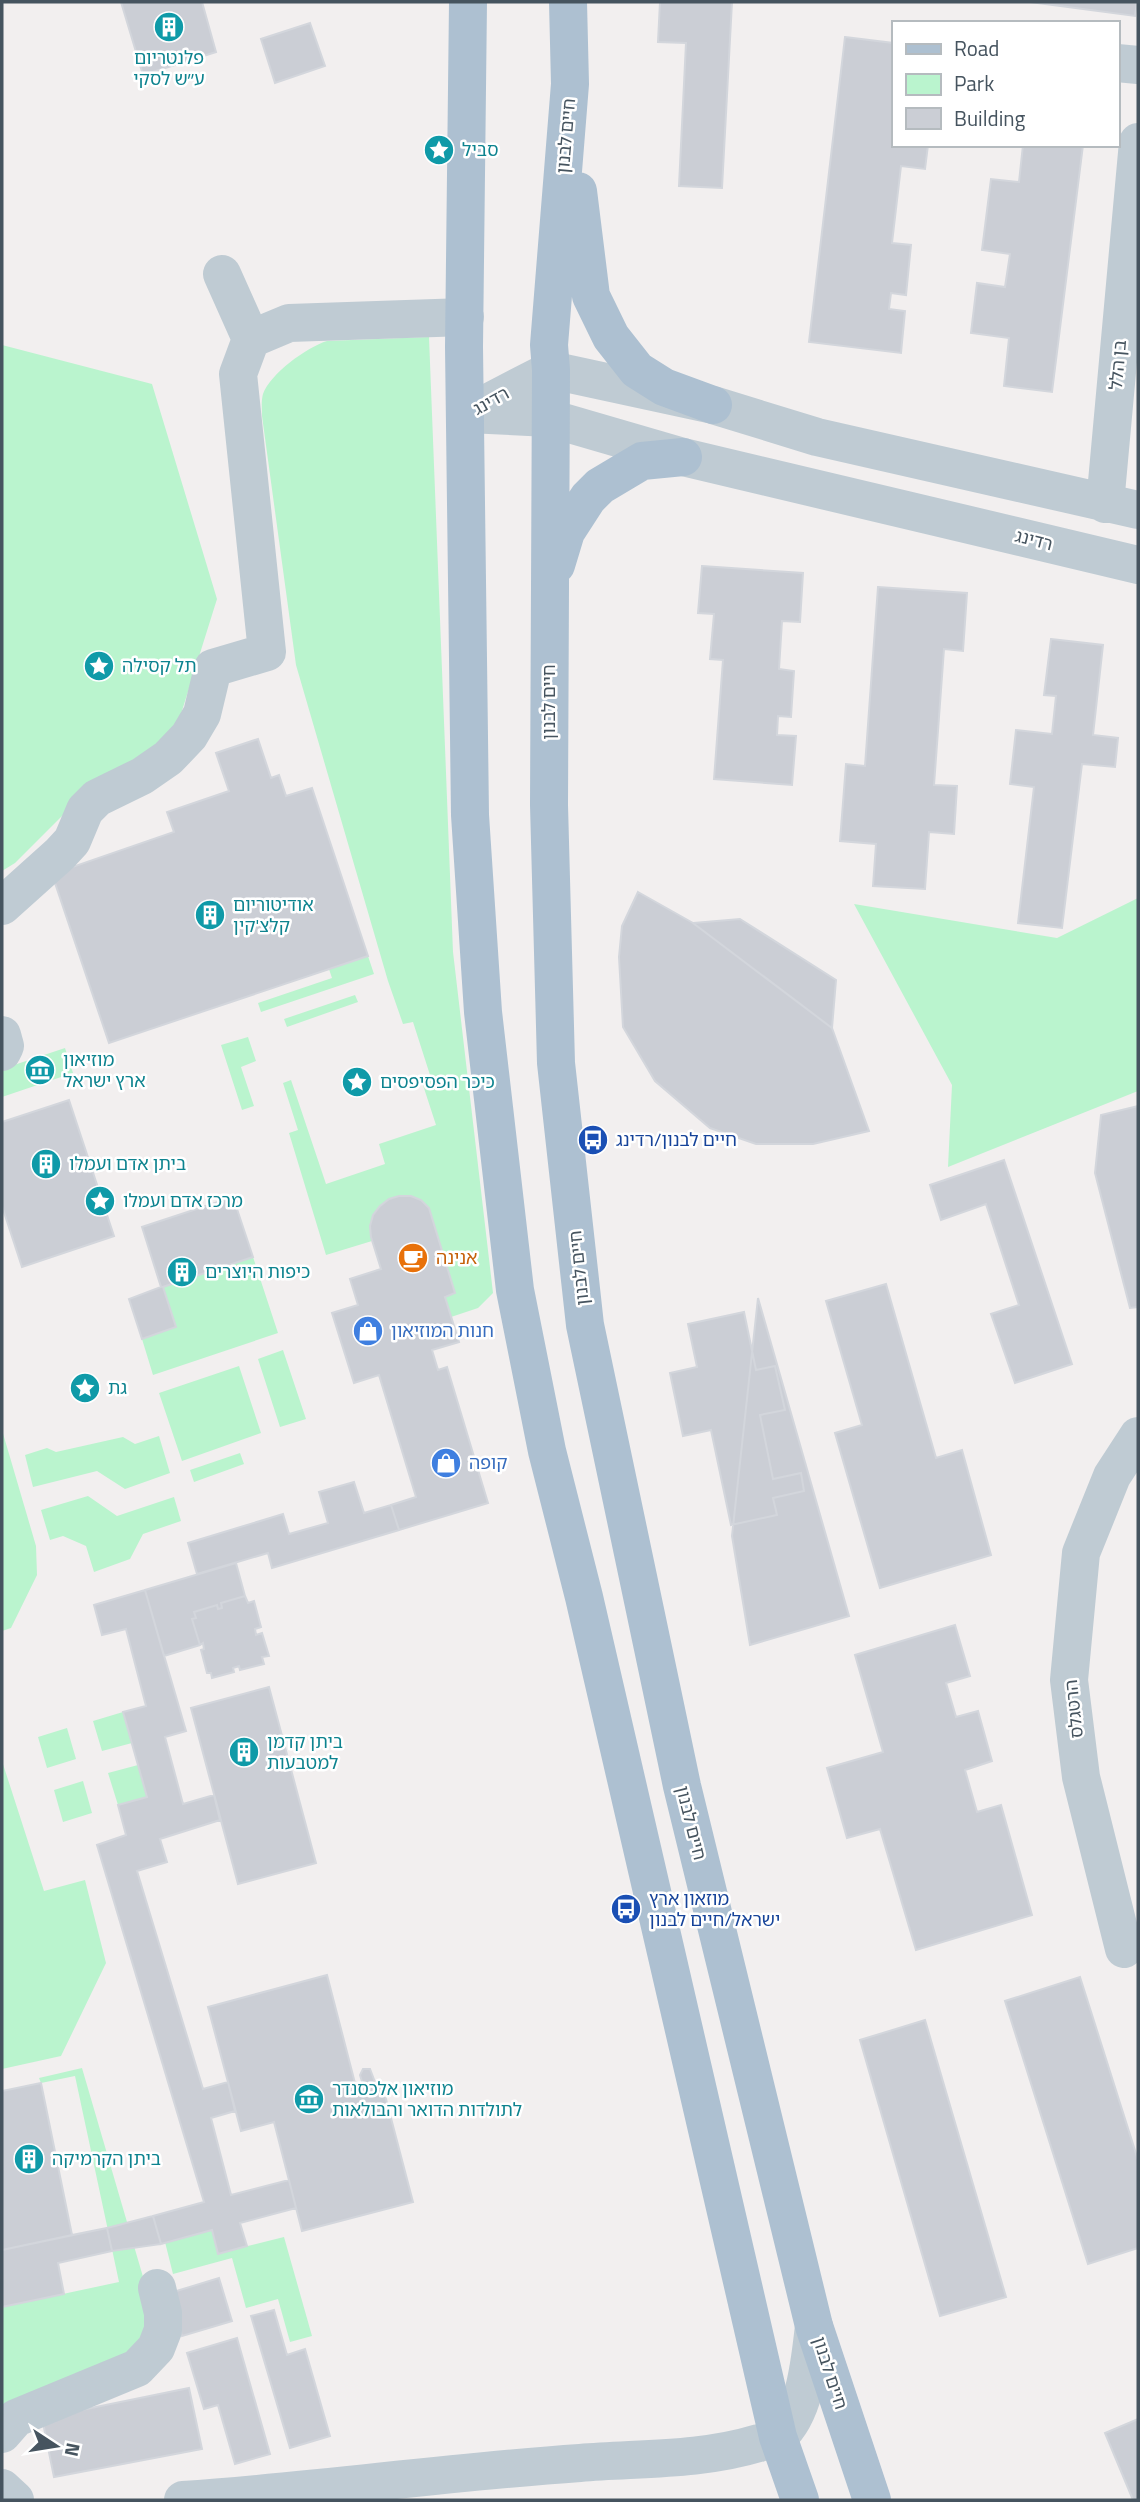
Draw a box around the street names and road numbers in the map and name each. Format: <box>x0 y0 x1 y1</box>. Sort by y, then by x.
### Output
street label: חיים לבנון <box>549 97 582 175</box>
street label: בן הלל <box>1102 339 1133 391</box>
street label: רדינג <box>468 380 514 422</box>
street label: רדינג <box>1012 522 1056 557</box>
street label: חיים לבנון <box>535 664 562 740</box>
street label: חיים לבנון <box>561 1229 596 1307</box>
street label: הרטגלס <box>1057 1678 1090 1740</box>
street label: חיים לבנון <box>669 1783 714 1863</box>
street label: חיים לבנון <box>806 2333 855 2413</box>

